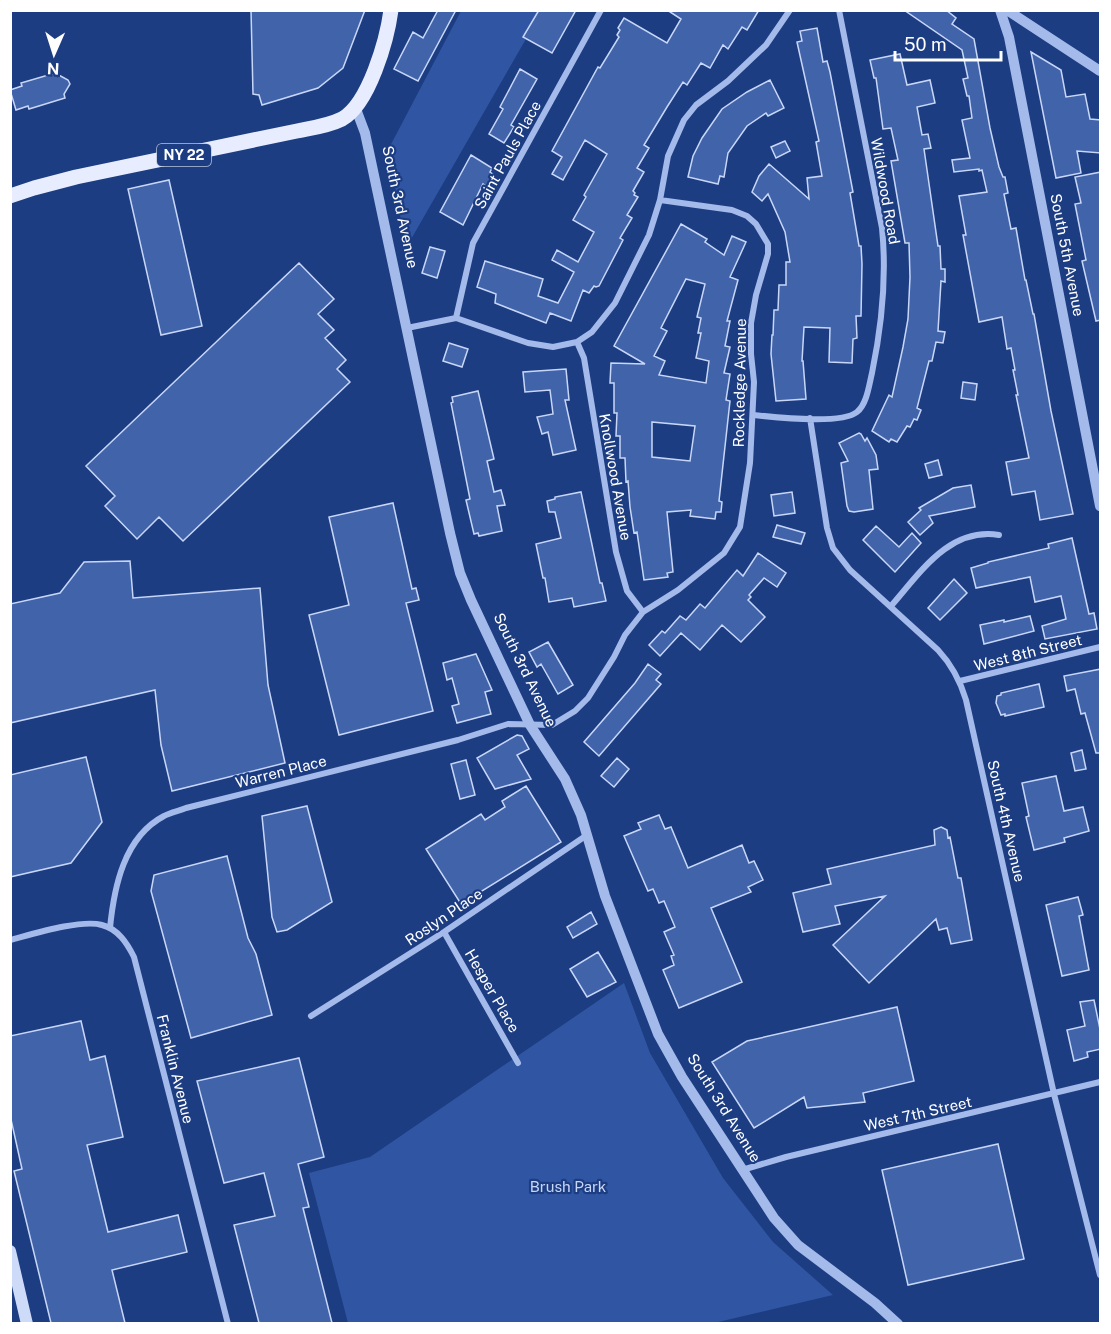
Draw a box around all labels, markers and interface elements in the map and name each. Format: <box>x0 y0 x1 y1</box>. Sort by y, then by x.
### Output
north arrow <box>24 24 84 84</box>
scale bar <box>895 24 1002 62</box>
text: 50 m <box>904 34 947 55</box>
text: N <box>46 59 60 78</box>
street label: Saint Pauls Place <box>471 98 544 212</box>
street label: Wildwood Road <box>868 136 903 245</box>
road number: NY 22 <box>157 144 211 166</box>
street label: South 3rd Avenue <box>379 144 422 270</box>
street label: South 5th Avenue <box>1047 192 1088 318</box>
street label: Rockledge Avenue <box>730 318 749 448</box>
street label: Knollwood Avenue <box>596 412 635 542</box>
street label: South 3rd Avenue <box>490 610 560 730</box>
street label: West 8th Street <box>972 631 1084 674</box>
street label: Warren Place <box>234 752 328 791</box>
street label: South 4th Avenue <box>984 758 1029 883</box>
street label: Roslyn Place <box>402 885 486 949</box>
street label: Hesper Place <box>462 946 523 1035</box>
street label: Franklin Avenue <box>154 1012 197 1125</box>
street label: South 3rd Avenue <box>684 1050 765 1165</box>
street label: West 7th Street <box>862 1093 974 1134</box>
park label: Brush Park <box>530 1178 606 1195</box>

